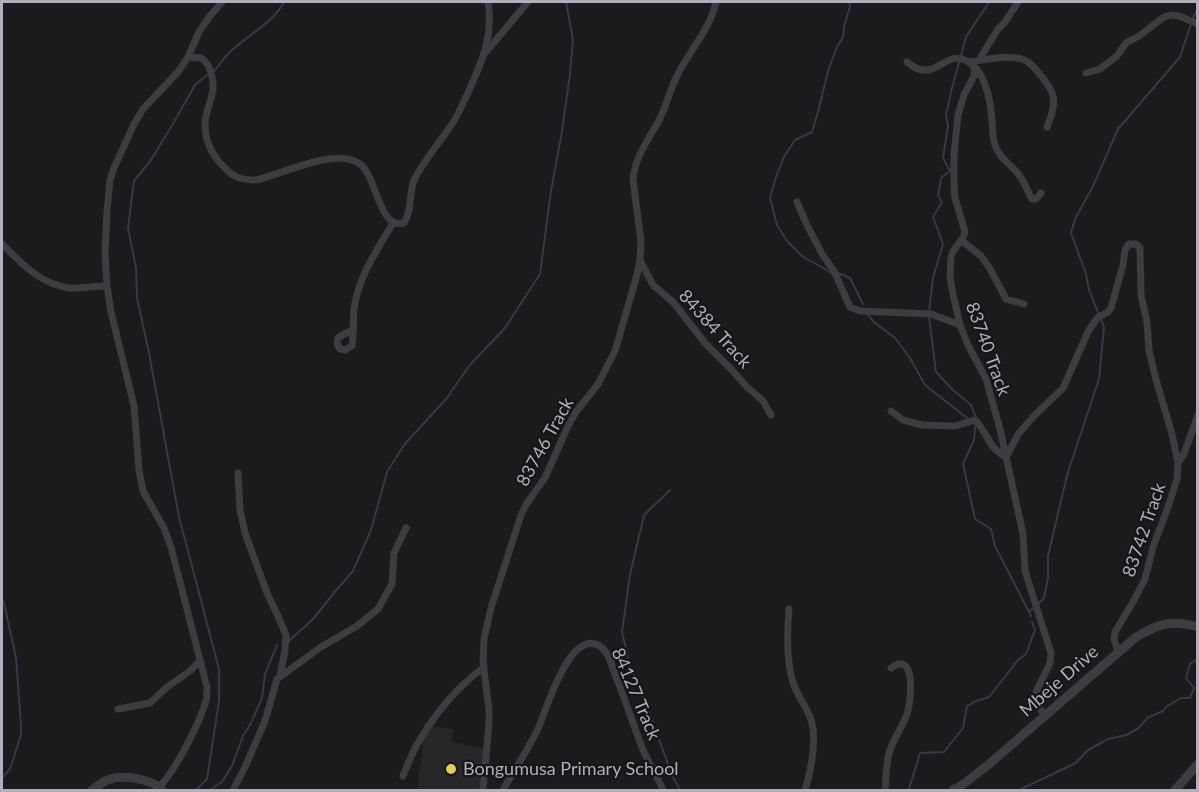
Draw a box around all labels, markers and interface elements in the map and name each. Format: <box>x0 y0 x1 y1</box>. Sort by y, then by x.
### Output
street label: 84384 Track <box>675 285 757 373</box>
street label: 83740 Track <box>962 299 1016 399</box>
street label: 83746 Track <box>511 393 578 490</box>
street label: 83742 Track <box>1117 479 1170 580</box>
street label: Mbeje Drive <box>1014 640 1102 721</box>
street label: 84127 Track <box>608 644 667 744</box>
place label: Bongumusa Primary School <box>463 757 679 779</box>
marker: Bongumusa Primary School <box>444 762 458 776</box>

